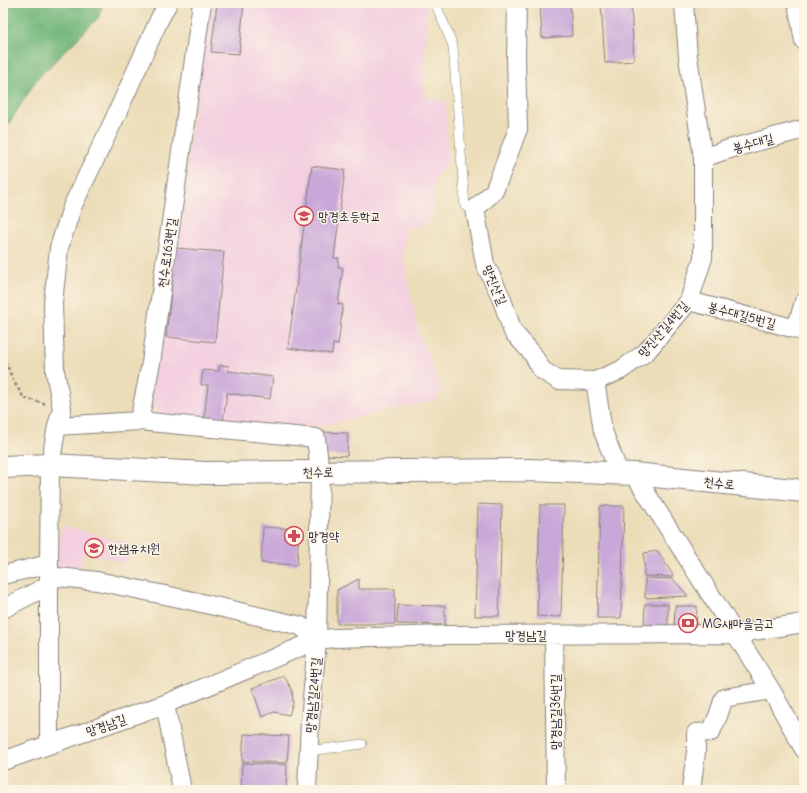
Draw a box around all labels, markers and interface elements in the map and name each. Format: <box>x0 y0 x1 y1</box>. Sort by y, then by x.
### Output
street label: 봉수대길 <box>731 130 775 156</box>
school or university icon: 망경초등학교 <box>293 205 315 227</box>
place label: 망경초등학교 <box>318 209 381 224</box>
street label: 천수로163번길 <box>155 217 179 289</box>
street label: 망진산길 <box>480 263 510 307</box>
street label: 망진산길4번길 <box>635 298 691 360</box>
street label: 봉수대길5번길 <box>706 299 778 331</box>
street label: 천수로 <box>302 464 334 480</box>
street label: 천수로 <box>703 474 735 492</box>
pharmacy icon: 망경약 <box>283 525 305 547</box>
place label: 망경약 <box>308 529 339 544</box>
school or university icon: 한샘유치원 <box>83 537 105 559</box>
place label: 한샘유치원 <box>108 541 160 556</box>
bank icon: MG새마을금고 <box>677 612 699 634</box>
place label: MG새마을금고 <box>702 616 774 631</box>
street label: 망경남길 <box>505 628 547 643</box>
street label: 망경남길24번길 <box>302 657 324 733</box>
street label: 망경남길36번길 <box>548 674 563 750</box>
street label: 망경남길 <box>84 711 128 739</box>

